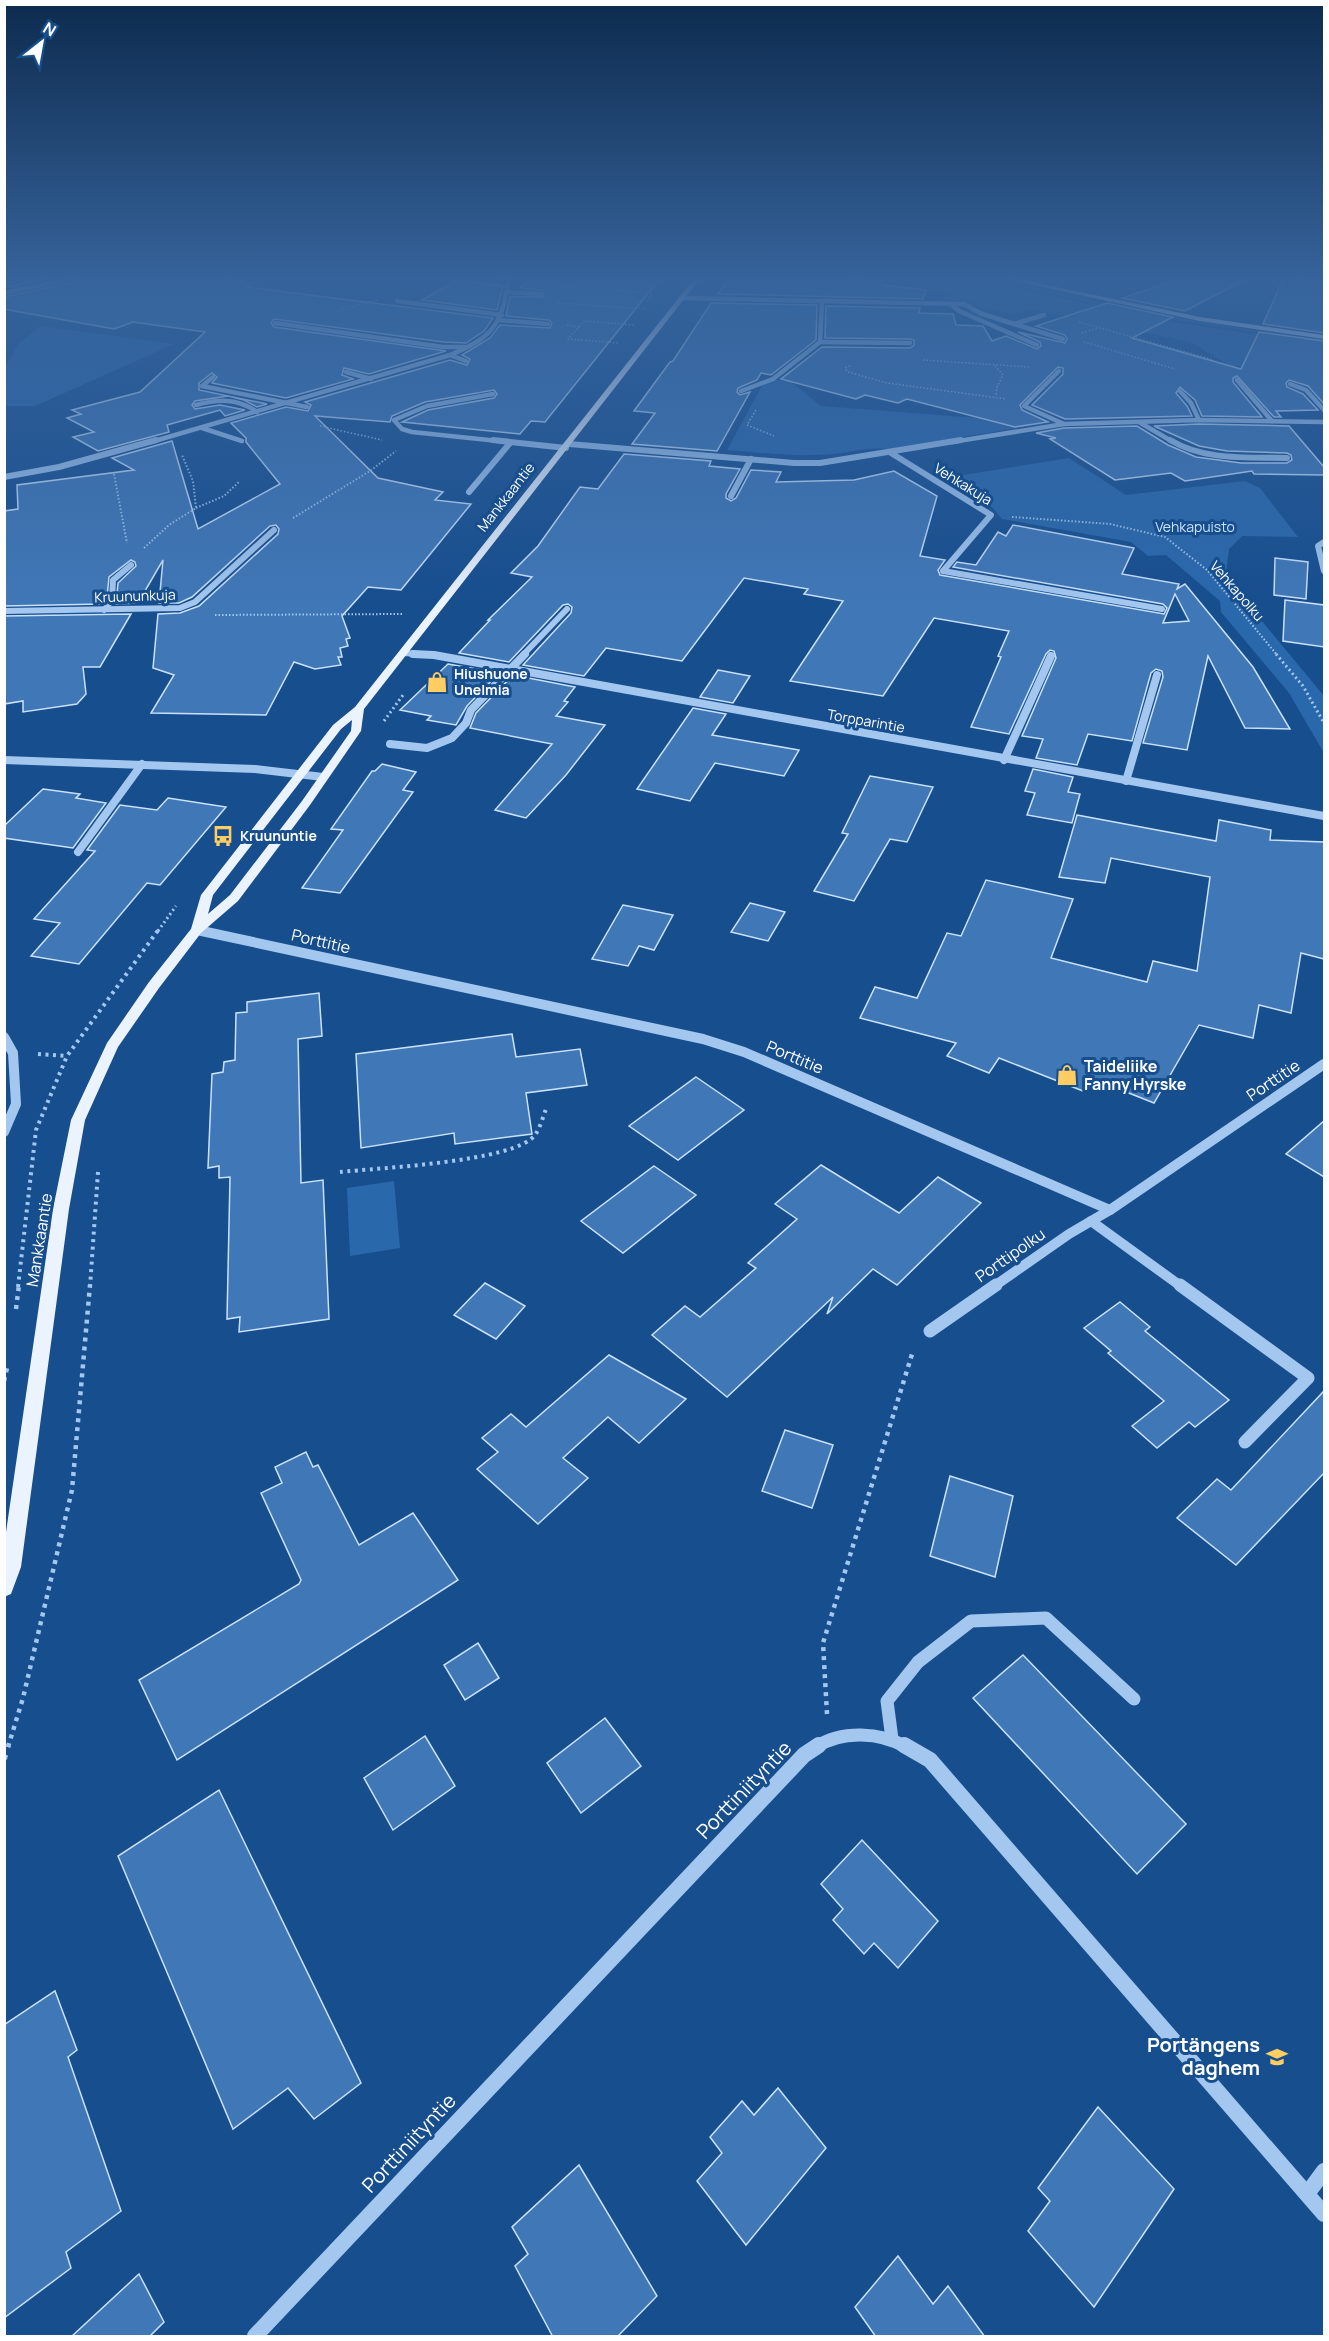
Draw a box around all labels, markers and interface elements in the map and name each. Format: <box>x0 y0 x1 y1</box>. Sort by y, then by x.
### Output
north arrow <box>12 12 72 72</box>
text: N <box>39 17 60 42</box>
street label: Mankkaantie <box>473 458 539 535</box>
street label: Vehkakuja <box>931 458 996 509</box>
park label: Vehkapuisto <box>1155 517 1235 536</box>
street label: Vehkapolku <box>1206 557 1269 625</box>
street label: Kruununkuja <box>94 585 176 606</box>
place label: Hiushuone Unelmia <box>454 664 528 699</box>
shop icon: Hiushuone Unelmia <box>425 670 449 694</box>
street label: Torpparintie <box>826 704 906 737</box>
bus stop icon: Kruununtie <box>211 824 235 848</box>
place label: Kruununtie <box>240 826 317 845</box>
street label: Porttitie <box>289 924 353 958</box>
street label: Porttitie <box>763 1035 827 1079</box>
street label: Porttitie <box>1242 1054 1304 1106</box>
place label: Taideliike Fanny Hyrske <box>1084 1055 1187 1095</box>
shop icon: Taideliike Fanny Hyrske <box>1055 1063 1079 1087</box>
street label: Mankkaantie <box>21 1192 57 1288</box>
street label: Porttipolku <box>971 1223 1049 1287</box>
street label: Porttiniityntie <box>690 1735 797 1844</box>
place label: Portängens daghem <box>1147 2031 1260 2081</box>
school or university icon: Portängens daghem <box>1265 2045 1289 2069</box>
street label: Porttiniityntie <box>356 2087 462 2198</box>

